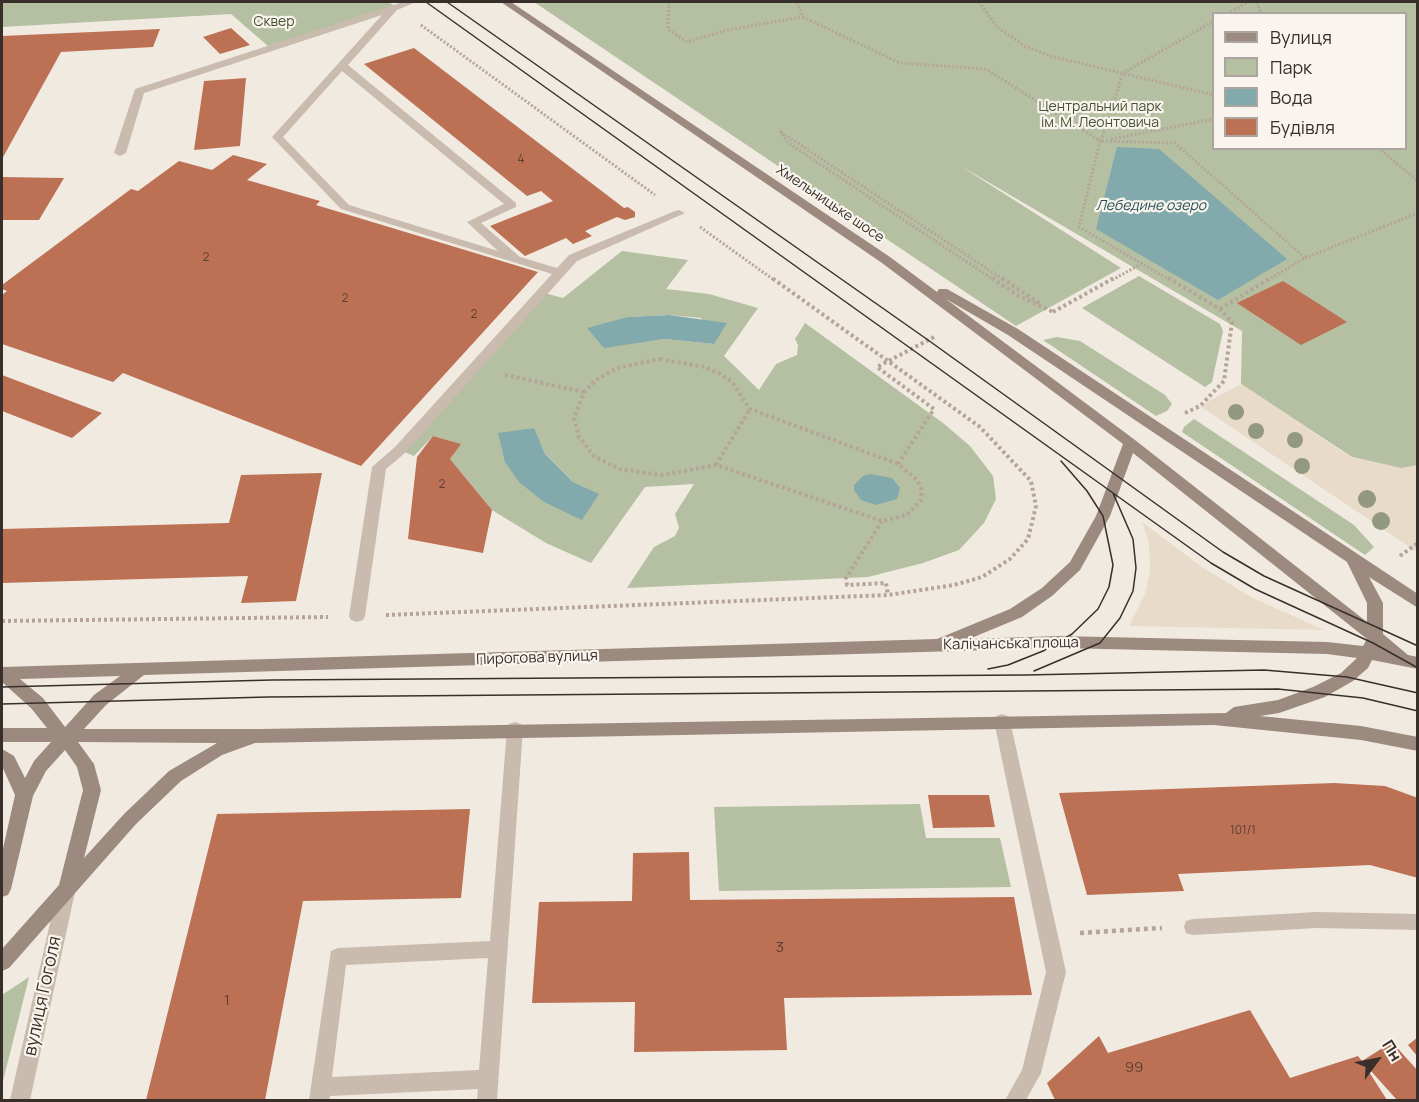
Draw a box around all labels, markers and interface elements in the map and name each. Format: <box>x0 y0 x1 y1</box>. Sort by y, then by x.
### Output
legend <box>1212 12 1407 150</box>
park label: Сквер <box>254 14 294 30</box>
text: Вулиця <box>1270 25 1332 49</box>
text: Парк <box>1270 55 1312 79</box>
text: Вода <box>1270 85 1312 109</box>
park label: Центральний парк ім. М. Леонтовича <box>1039 99 1161 132</box>
text: Будівля <box>1270 115 1335 139</box>
house number: 4 <box>517 153 525 167</box>
street label: Хмельницьке шосе <box>773 162 887 246</box>
water label: Лебедине озеро <box>1096 198 1206 214</box>
house number: 2 <box>203 251 209 265</box>
house number: 2 <box>342 292 348 306</box>
house number: 2 <box>471 308 477 322</box>
house number: 2 <box>439 478 445 492</box>
street label: Калічанська площа <box>943 634 1079 654</box>
street label: Пирогова вулиця <box>476 647 598 669</box>
house number: 101/1 <box>1230 824 1256 838</box>
street label: вулиця Гоголя <box>20 934 66 1058</box>
house number: 3 <box>776 939 784 957</box>
house number: 1 <box>224 992 230 1010</box>
north arrow <box>1347 1030 1407 1090</box>
text: Пн <box>1377 1035 1407 1065</box>
house number: 99 <box>1125 1059 1143 1077</box>

